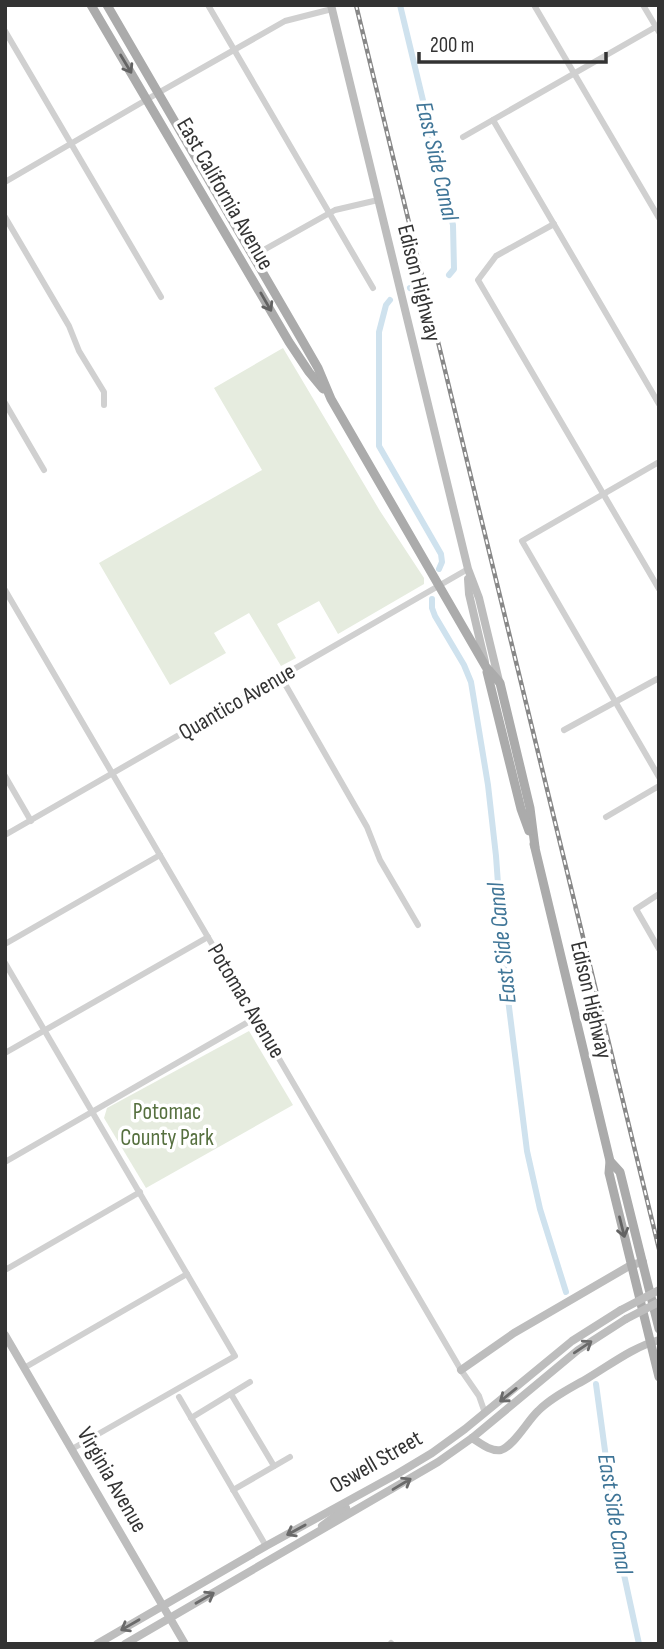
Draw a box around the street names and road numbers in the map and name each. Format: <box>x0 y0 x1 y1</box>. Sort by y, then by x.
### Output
street label: East California Avenue <box>170 113 280 275</box>
street label: Edison Highway <box>391 222 447 345</box>
street label: Quantico Avenue <box>174 657 300 747</box>
street label: Potomac Avenue <box>201 939 291 1063</box>
street label: Edison Highway <box>564 939 618 1062</box>
street label: Virginia Avenue <box>71 1422 153 1538</box>
street label: Oswell Street <box>325 1424 427 1500</box>

